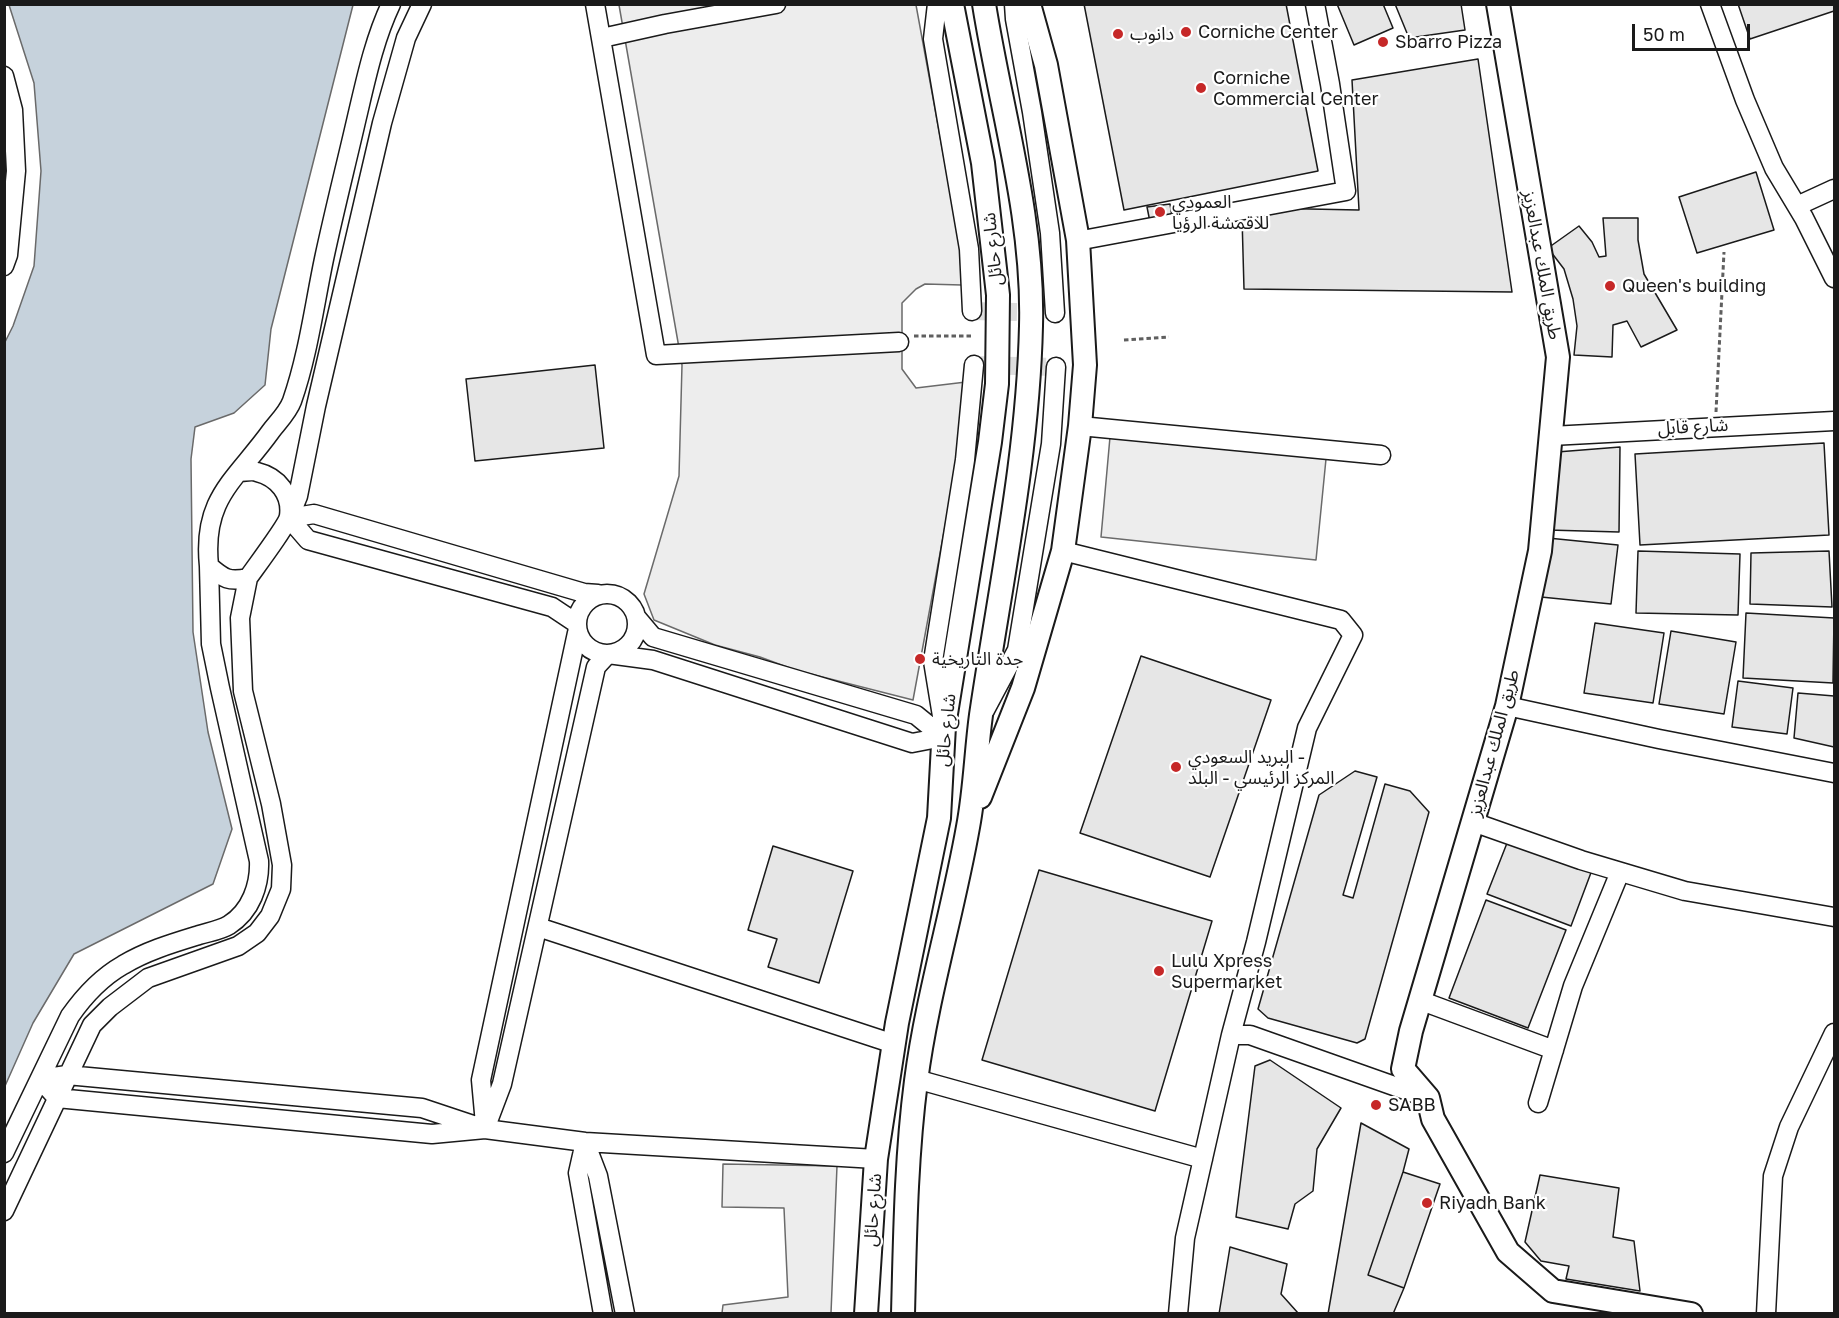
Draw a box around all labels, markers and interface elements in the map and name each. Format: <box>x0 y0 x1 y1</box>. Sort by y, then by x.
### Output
scale bar <box>1635 12 1754 50</box>
place label: Corniche Center <box>1198 21 1338 43</box>
place label: دانوب <box>1130 23 1174 45</box>
text: 50 m <box>1643 23 1685 45</box>
marker: Corniche Center <box>1179 25 1193 39</box>
marker: دانوب <box>1111 27 1125 41</box>
place label: Sbarro Pizza <box>1395 31 1502 53</box>
marker: Sbarro Pizza <box>1376 35 1390 49</box>
place label: Corniche Commercial Center <box>1213 67 1378 110</box>
marker: Corniche Commercial Center <box>1194 81 1208 95</box>
street label: طريق الملك عبدالعزيز <box>1518 189 1566 341</box>
place label: العمودي للاقمشة الرؤيا <box>1172 191 1269 234</box>
marker: العمودي للاقمشة الرؤيا <box>1153 205 1167 219</box>
street label: شارع حائل <box>978 211 1008 287</box>
place label: Queen's building <box>1622 275 1766 297</box>
marker: Queen's building <box>1603 279 1617 293</box>
street label: شارع قابل <box>1657 414 1729 440</box>
place label: جدة التاريخية <box>932 648 1023 670</box>
marker: جدة التاريخية <box>913 652 927 666</box>
street label: طريق الملك عبدالعزيز <box>1464 667 1524 819</box>
street label: شارع حائل <box>931 692 961 768</box>
place label: البريد السعودي - المركز الرئيسي - البلد <box>1188 746 1334 789</box>
marker: البريد السعودي - المركز الرئيسي - البلد <box>1169 760 1183 774</box>
place label: Lulu Xpress Supermarket <box>1171 950 1283 992</box>
marker: Lulu Xpress Supermarket <box>1152 964 1166 978</box>
place label: SABB <box>1388 1094 1436 1116</box>
marker: SABB <box>1369 1098 1383 1112</box>
street label: شارع حائل <box>860 1173 886 1247</box>
place label: Riyadh Bank <box>1439 1192 1546 1214</box>
marker: Riyadh Bank <box>1420 1196 1434 1210</box>

